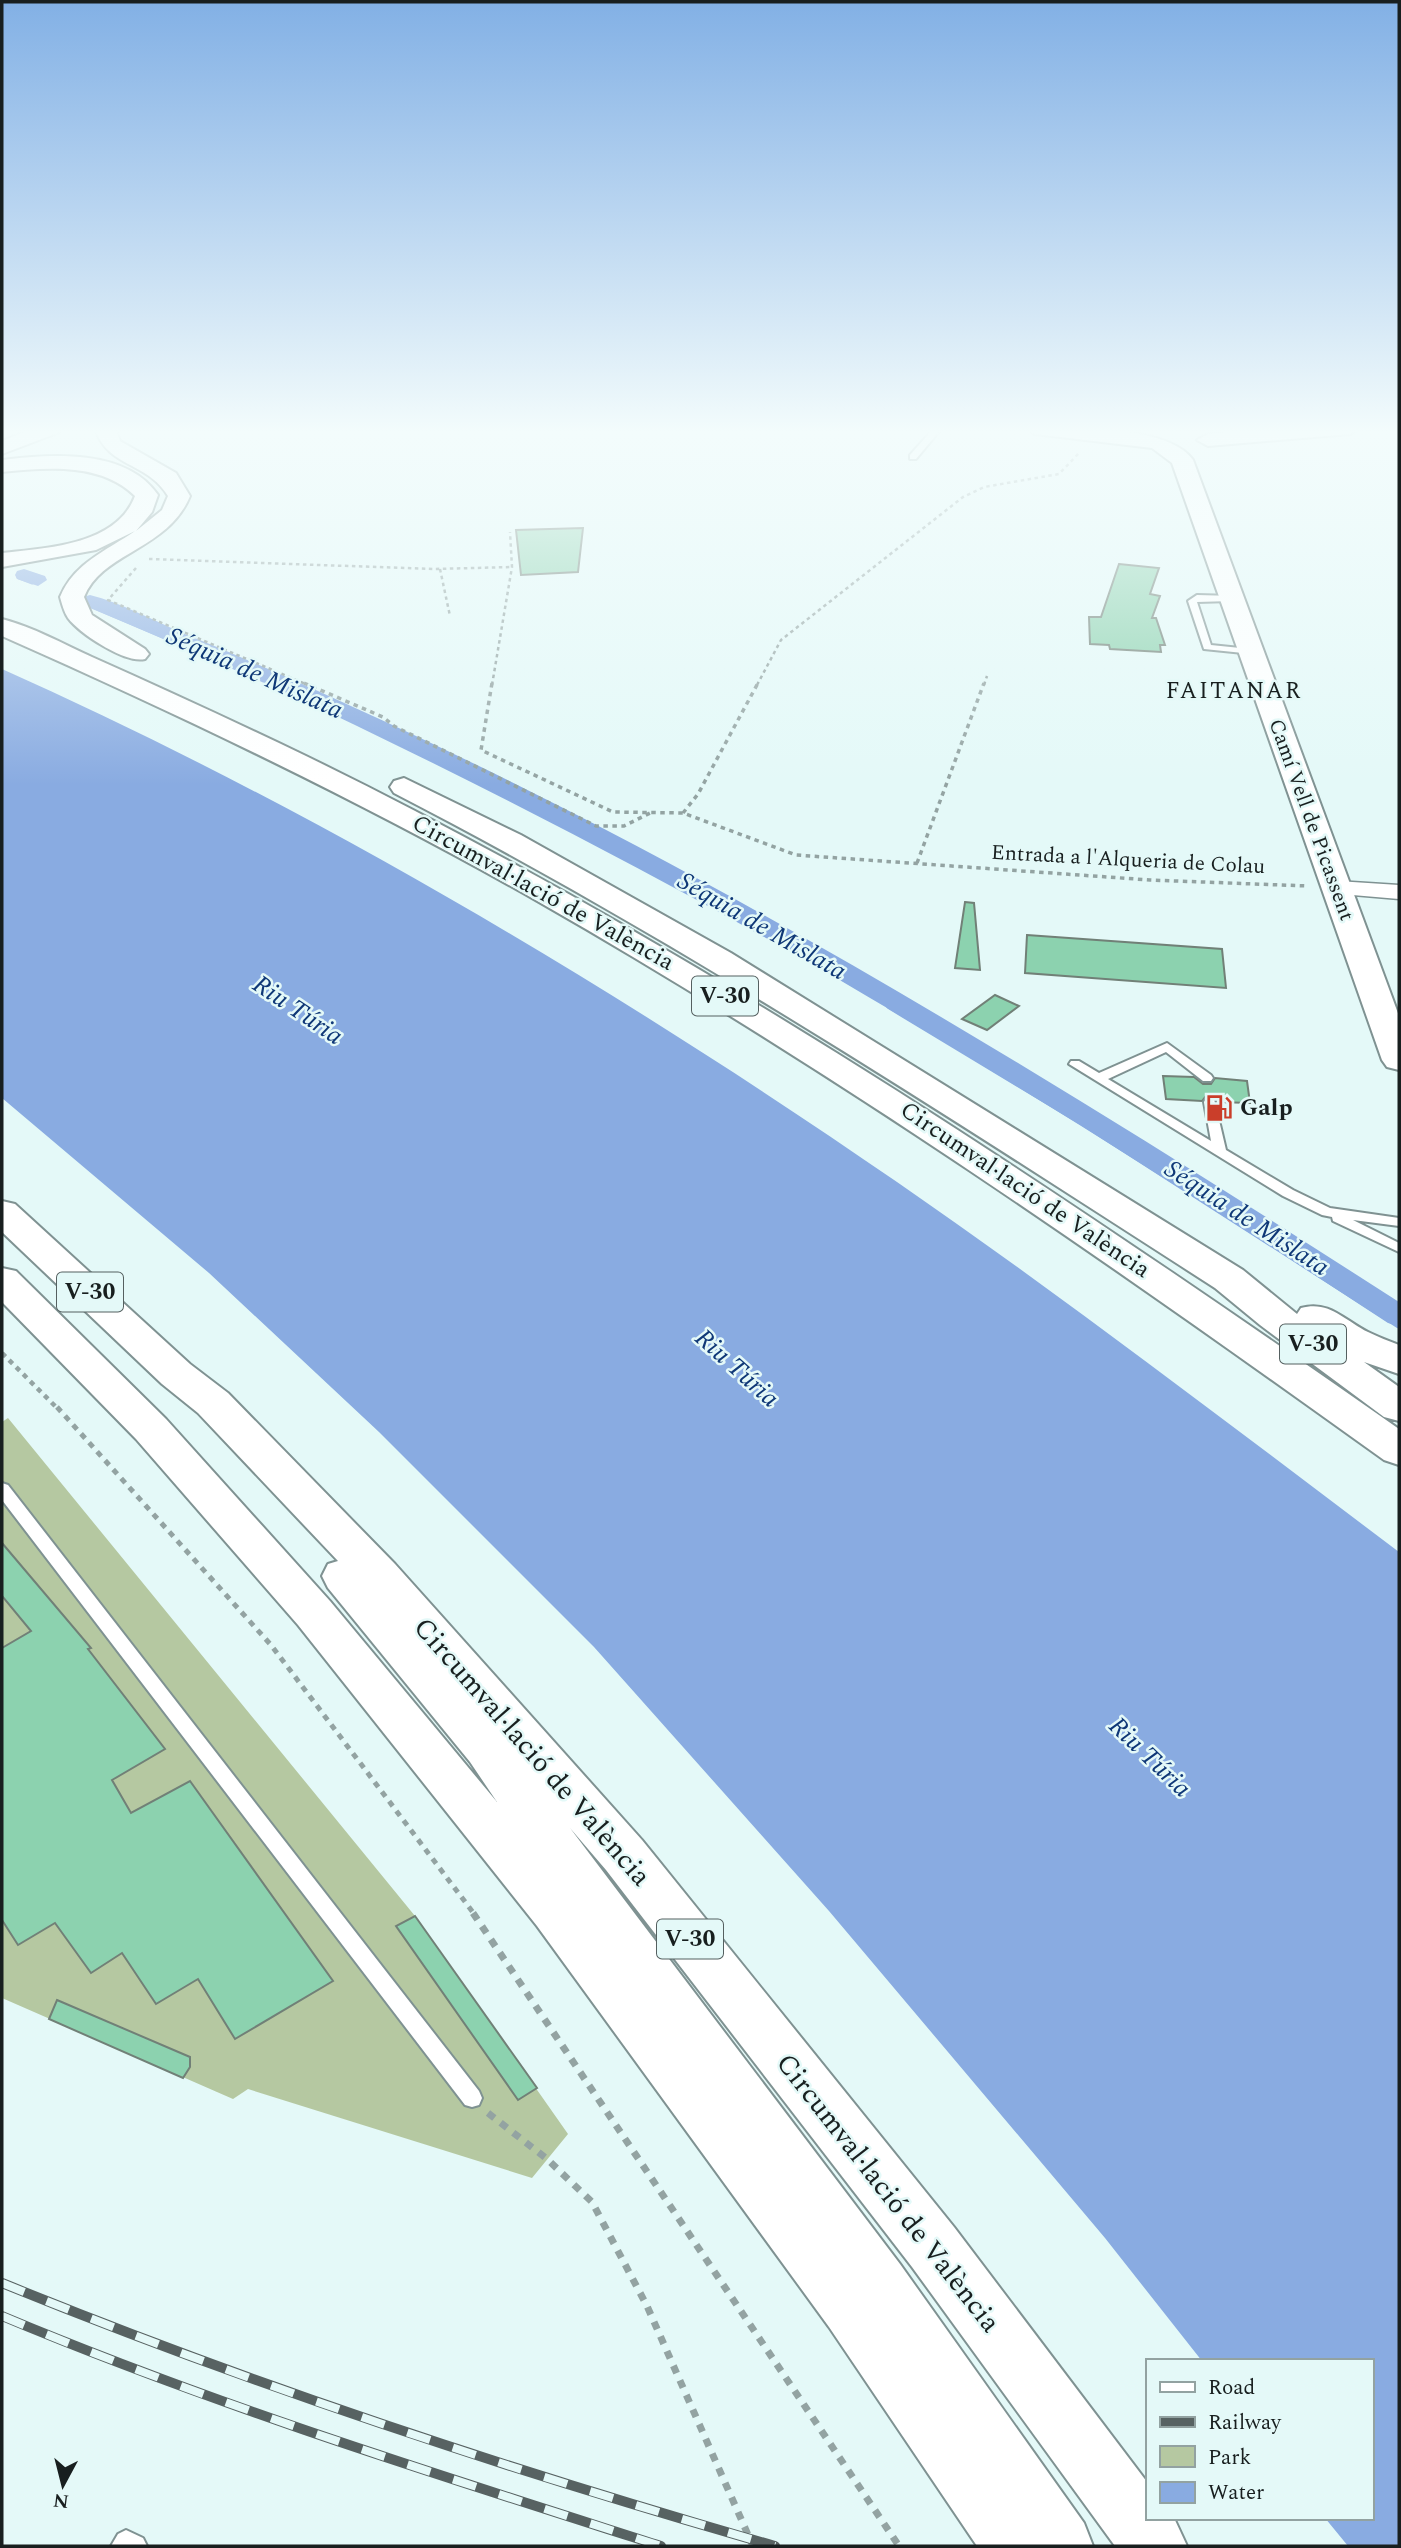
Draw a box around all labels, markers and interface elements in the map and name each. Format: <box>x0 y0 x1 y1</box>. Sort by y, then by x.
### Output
water label: Séquia de Mislata <box>160 616 350 730</box>
district label: FAITANAR <box>1166 674 1302 709</box>
street label: Camí Vell de Picassent <box>1260 715 1362 925</box>
street label: Circumval·lació de València <box>405 806 681 980</box>
street label: Entrada a l'Alqueria de Colau <box>990 837 1266 883</box>
water label: Séquia de Mislata <box>670 861 854 991</box>
water label: Riu Túria <box>244 965 352 1055</box>
road number: V-30 <box>692 976 758 1015</box>
place label: Galp <box>1240 1090 1293 1126</box>
street label: Circumval·lació de València <box>892 1092 1158 1288</box>
fuel station icon: Galp <box>1204 1093 1234 1123</box>
water label: Séquia de Mislata <box>1157 1150 1337 1286</box>
road number: V-30 <box>57 1273 123 1312</box>
water label: Riu Túria <box>686 1319 788 1417</box>
road number: V-30 <box>1280 1324 1346 1364</box>
street label: Circumval·lació de València <box>403 1608 661 1896</box>
water label: Riu Túria <box>1099 1707 1201 1807</box>
road number: V-30 <box>657 1920 723 1958</box>
street label: Circumval·lació de València <box>765 2044 1011 2342</box>
legend <box>1146 2359 1373 2520</box>
text: Road <box>1208 2372 1255 2404</box>
text: Railway <box>1208 2407 1282 2439</box>
text: Park <box>1208 2442 1252 2474</box>
north arrow <box>28 2450 98 2520</box>
text: Water <box>1208 2477 1264 2509</box>
text: N <box>52 2485 71 2516</box>

